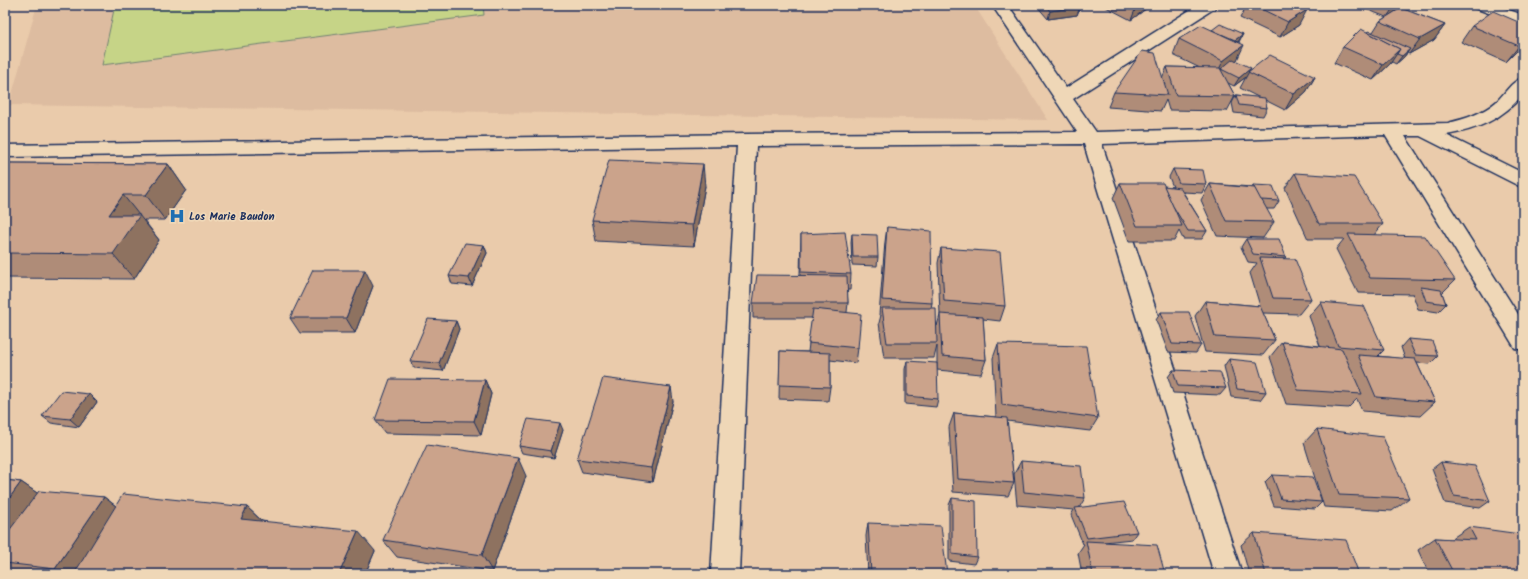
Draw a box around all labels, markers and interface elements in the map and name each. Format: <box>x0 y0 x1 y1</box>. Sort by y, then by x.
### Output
hospital icon: Los Marie Baudon <box>168 207 186 225</box>
place label: Los Marie Baudon <box>189 208 275 226</box>

